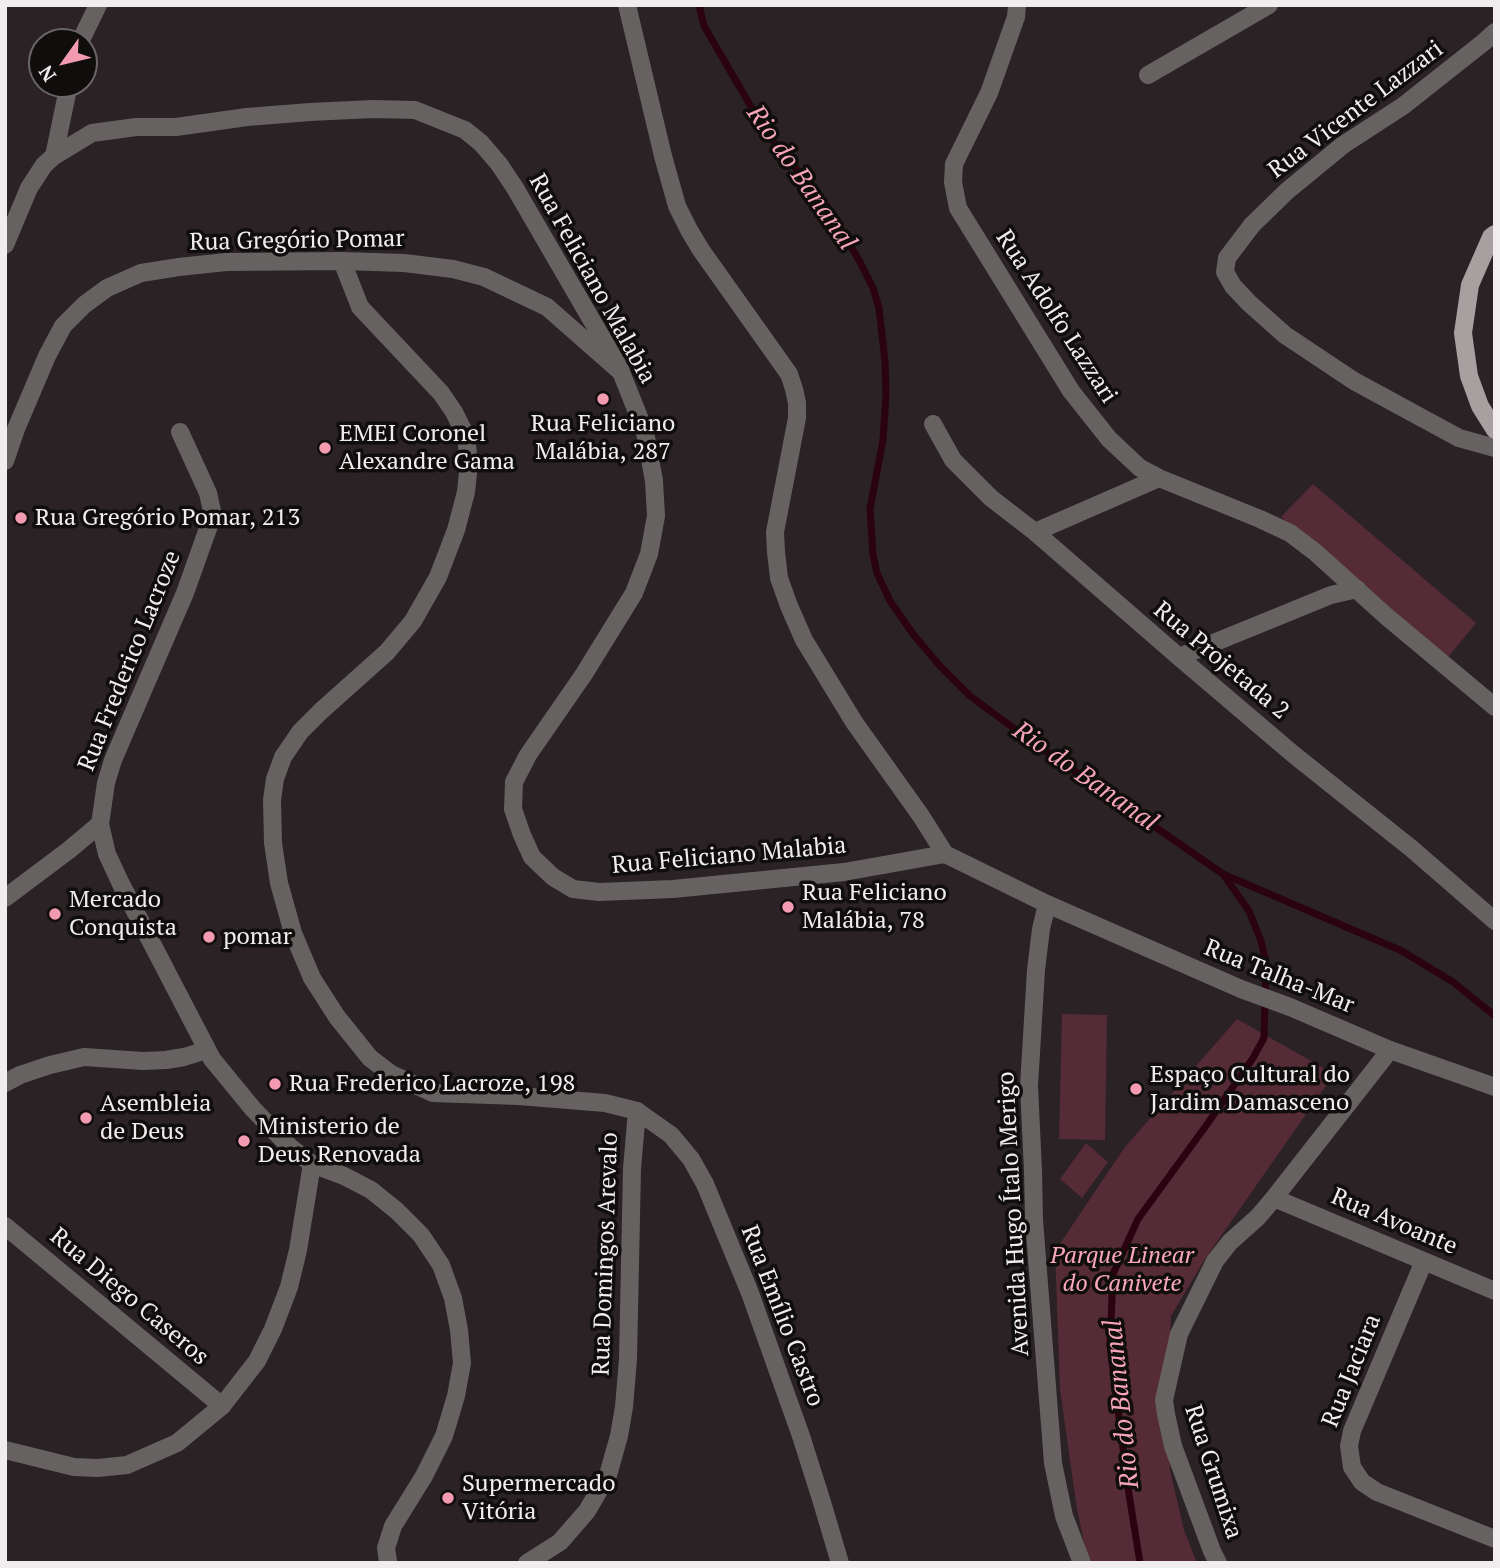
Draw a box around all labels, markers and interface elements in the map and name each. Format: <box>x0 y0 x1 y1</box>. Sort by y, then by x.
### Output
north arrow <box>28 28 98 98</box>
street label: Rua Vicente Lazzari <box>1263 35 1449 185</box>
text: N <box>32 61 61 87</box>
water label: Rio do Bananal <box>740 99 862 257</box>
street label: Rua Feliciano Malabia <box>522 169 662 389</box>
street label: Rua Gregório Pomar <box>189 225 405 257</box>
street label: Rua Adolfo Lazzari <box>989 225 1123 409</box>
marker: Rua Feliciano Malábia, 287 <box>595 391 611 407</box>
place label: Rua Feliciano Malábia, 287 <box>531 410 675 466</box>
place label: EMEI Coronel Alexandre Gama <box>339 420 515 476</box>
marker: EMEI Coronel Alexandre Gama <box>317 440 333 456</box>
place label: Rua Gregório Pomar, 213 <box>35 504 300 532</box>
marker: Rua Gregório Pomar, 213 <box>13 510 29 526</box>
street label: Rua Frederico Lacroze <box>73 547 187 775</box>
street label: Rua Projetada 2 <box>1147 596 1295 726</box>
water label: Rio do Bananal <box>1006 716 1164 838</box>
street label: Rua Feliciano Malabia <box>611 831 847 881</box>
place label: Rua Feliciano Malábia, 78 <box>802 879 947 935</box>
place label: Mercado Conquista <box>69 886 177 942</box>
marker: Rua Feliciano Malábia, 78 <box>780 899 796 915</box>
marker: Mercado Conquista <box>47 906 63 922</box>
place label: pomar <box>223 923 292 951</box>
marker: pomar <box>201 929 217 945</box>
street label: Rua Talha-Mar <box>1200 934 1358 1020</box>
place label: Espaço Cultural do Jardim Damasceno <box>1150 1061 1350 1117</box>
place label: Rua Frederico Lacroze, 198 <box>289 1070 575 1098</box>
street label: Avenida Hugo Ítalo Merigo <box>992 1071 1036 1357</box>
marker: Rua Frederico Lacroze, 198 <box>267 1076 283 1092</box>
marker: Espaço Cultural do Jardim Damasceno <box>1128 1081 1144 1097</box>
place label: Asembleia de Deus <box>100 1090 211 1146</box>
marker: Asembleia de Deus <box>78 1110 94 1126</box>
place label: Ministerio de Deus Renovada <box>258 1113 421 1169</box>
street label: Rua Domingos Arevalo <box>587 1132 625 1376</box>
marker: Ministerio de Deus Renovada <box>236 1133 252 1149</box>
street label: Rua Avoante <box>1327 1183 1461 1261</box>
street label: Rua Emílio Castro <box>734 1221 830 1411</box>
street label: Rua Diego Caseros <box>44 1222 214 1372</box>
park label: Parque Linear do Canivete <box>1050 1242 1194 1298</box>
street label: Rua Jaciara <box>1316 1310 1388 1432</box>
water label: Rio do Bananal <box>1098 1318 1146 1490</box>
street label: Rua Grumixa <box>1178 1401 1248 1543</box>
place label: Supermercado Vitória <box>462 1470 615 1526</box>
marker: Supermercado Vitória <box>440 1490 456 1506</box>

